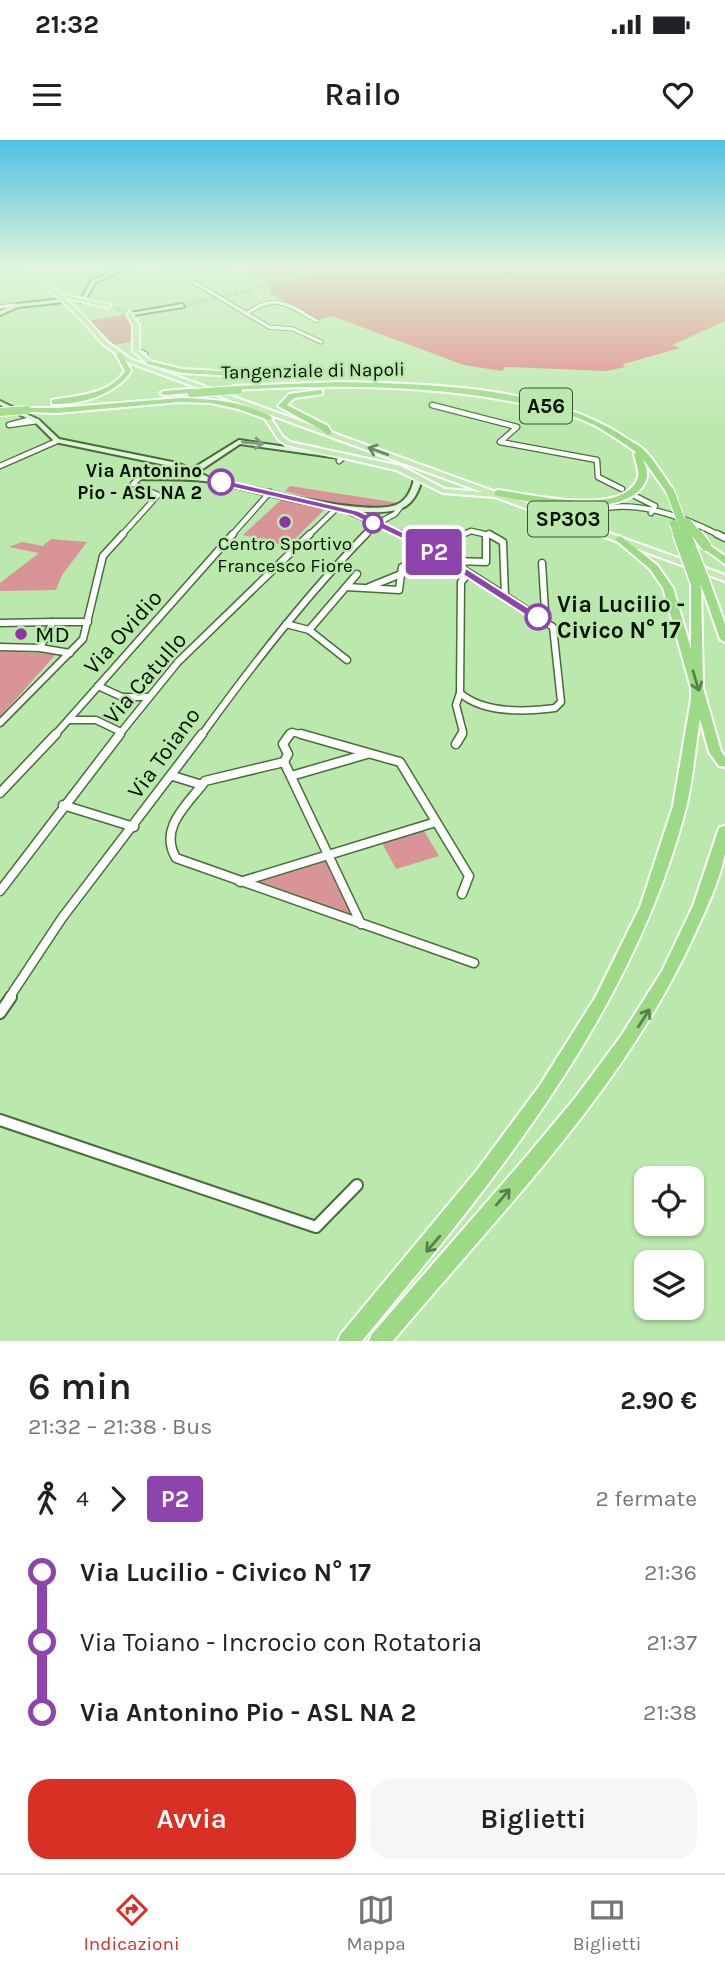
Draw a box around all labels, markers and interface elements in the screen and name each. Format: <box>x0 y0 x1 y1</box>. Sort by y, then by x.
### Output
text: 21:32 <box>35 9 99 40</box>
icon: menu <box>28 76 66 114</box>
text: Railo <box>324 76 401 113</box>
icon: heart <box>659 76 697 114</box>
street label: Tangenziale di Napoli <box>221 358 405 384</box>
road number: A56 <box>520 388 572 424</box>
one-way arrow <box>241 436 264 449</box>
one-way arrow <box>368 444 390 456</box>
place label: Via Antonino Pio - ASL NA 2 <box>77 460 202 504</box>
marker: Via Antonino Pio - ASL NA 2 <box>208 469 234 495</box>
road number: SP303 <box>528 502 608 536</box>
unlabelled marker <box>363 513 383 533</box>
marker: Centro Sportivo Francesco Fiore <box>277 514 293 530</box>
line badge: P2 <box>402 529 466 575</box>
place label: Centro Sportivo Francesco Fiore <box>217 533 353 577</box>
text: P2 <box>420 538 448 566</box>
street label: Via Ovidio <box>78 584 168 680</box>
place label: Via Lucilio - Civico N° 17 <box>557 591 685 644</box>
marker: Via Lucilio - Civico N° 17 <box>525 604 551 630</box>
place label: MD <box>35 621 70 648</box>
marker: MD <box>13 626 29 642</box>
street label: Via Catullo <box>98 627 192 729</box>
one-way arrow <box>691 669 704 691</box>
street label: Via Toiano <box>122 702 206 804</box>
one-way arrow <box>636 1009 651 1028</box>
map controls <box>634 1166 704 1320</box>
button: locate <box>634 1166 704 1236</box>
one-way arrow <box>496 1188 511 1206</box>
one-way arrow <box>425 1235 441 1253</box>
button: layers <box>634 1250 704 1320</box>
text: 6 min <box>28 1364 132 1409</box>
text: 2.90 € <box>620 1385 697 1416</box>
text: 21:32 – 21:38 · Bus <box>28 1413 212 1440</box>
icon: walk <box>28 1480 66 1518</box>
icon: forward <box>99 1480 137 1518</box>
text: 4 <box>76 1485 89 1512</box>
text: P2 <box>161 1485 189 1513</box>
text: 2 fermate <box>596 1485 697 1512</box>
text: Via Lucilio - Civico N° 17 <box>80 1557 371 1588</box>
text: 21:36 <box>644 1559 697 1586</box>
text: Via Toiano - Incrocio con Rotatoria <box>80 1627 482 1658</box>
text: 21:37 <box>646 1629 697 1656</box>
text: Via Antonino Pio - ASL NA 2 <box>80 1697 416 1728</box>
text: 21:38 <box>643 1699 697 1726</box>
button: Avvia <box>28 1779 356 1859</box>
button: Biglietti <box>370 1779 697 1859</box>
tab: Indicazioni <box>83 1891 180 1955</box>
tab: Mappa <box>347 1891 406 1955</box>
tab: Biglietti <box>573 1891 642 1955</box>

